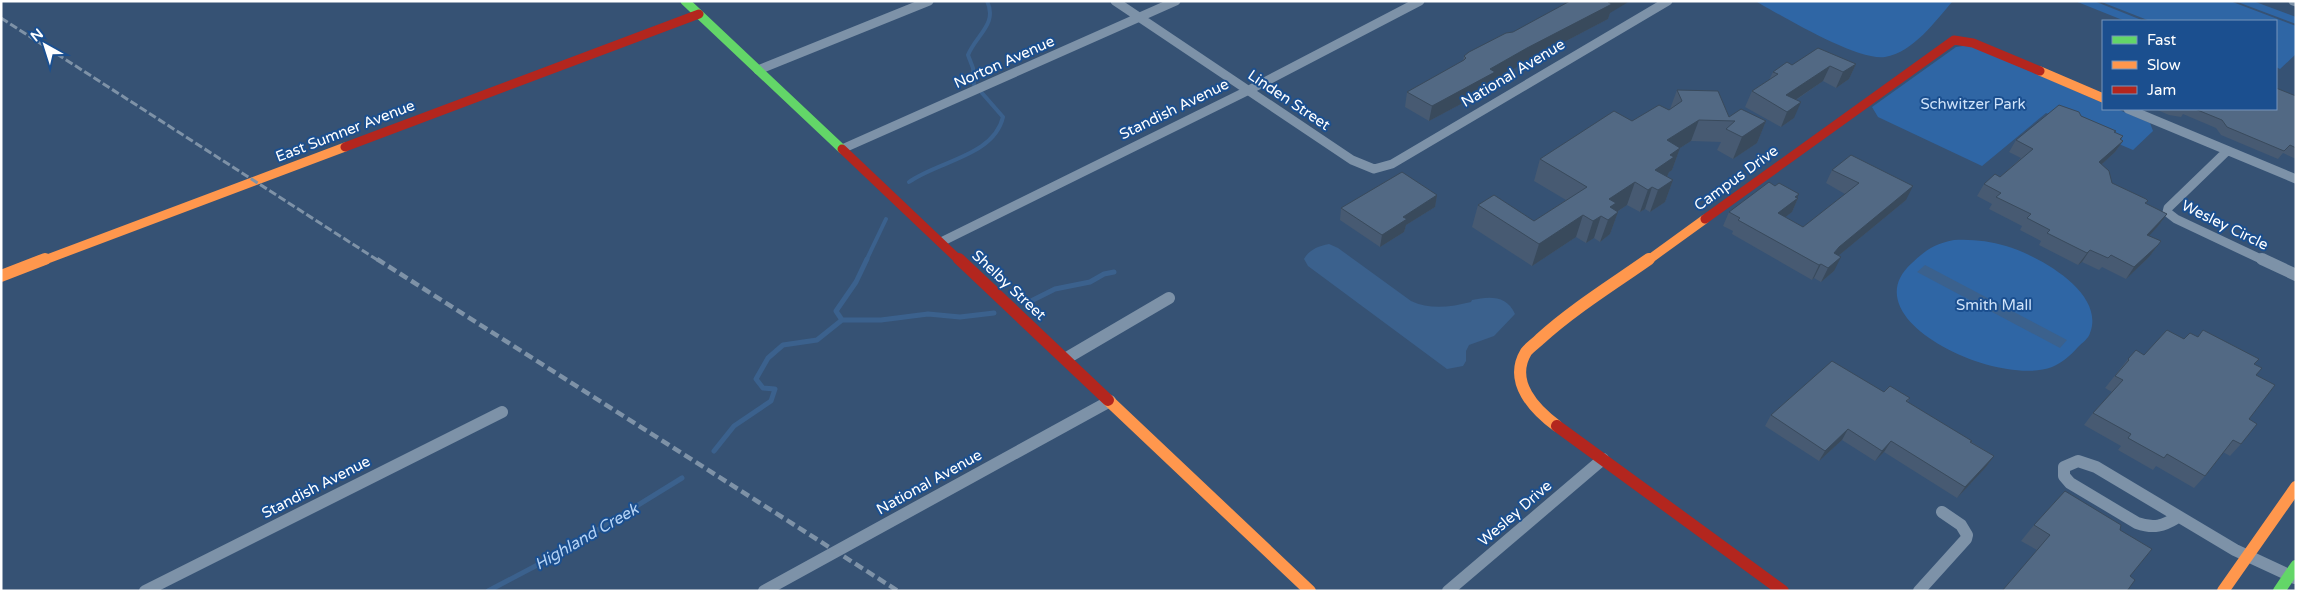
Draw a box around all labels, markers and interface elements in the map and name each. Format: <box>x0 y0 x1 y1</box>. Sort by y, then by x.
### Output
north arrow <box>20 20 70 70</box>
legend <box>2102 20 2277 110</box>
text: N <box>27 25 47 45</box>
text: Fast <box>2147 31 2177 49</box>
street label: Norton Avenue <box>951 32 1057 92</box>
street label: National Avenue <box>1458 35 1568 111</box>
text: Slow <box>2147 56 2181 74</box>
street label: Linden Street <box>1244 66 1334 134</box>
street label: Standish Avenue <box>1116 75 1232 143</box>
text: Jam <box>2147 81 2176 99</box>
park label: Schwitzer Park <box>1920 95 2026 113</box>
street label: East Sumner Avenue <box>273 96 417 166</box>
street label: Campus Drive <box>1691 142 1781 214</box>
street label: Wesley Circle <box>2179 196 2271 254</box>
street label: Shelby Street <box>968 246 1050 324</box>
park label: Smith Mall <box>1956 296 2032 314</box>
street label: National Avenue <box>873 446 985 518</box>
street label: Standish Avenue <box>259 452 373 522</box>
street label: Wesley Drive <box>1475 476 1555 550</box>
water label: Highland Creek <box>531 498 643 575</box>

